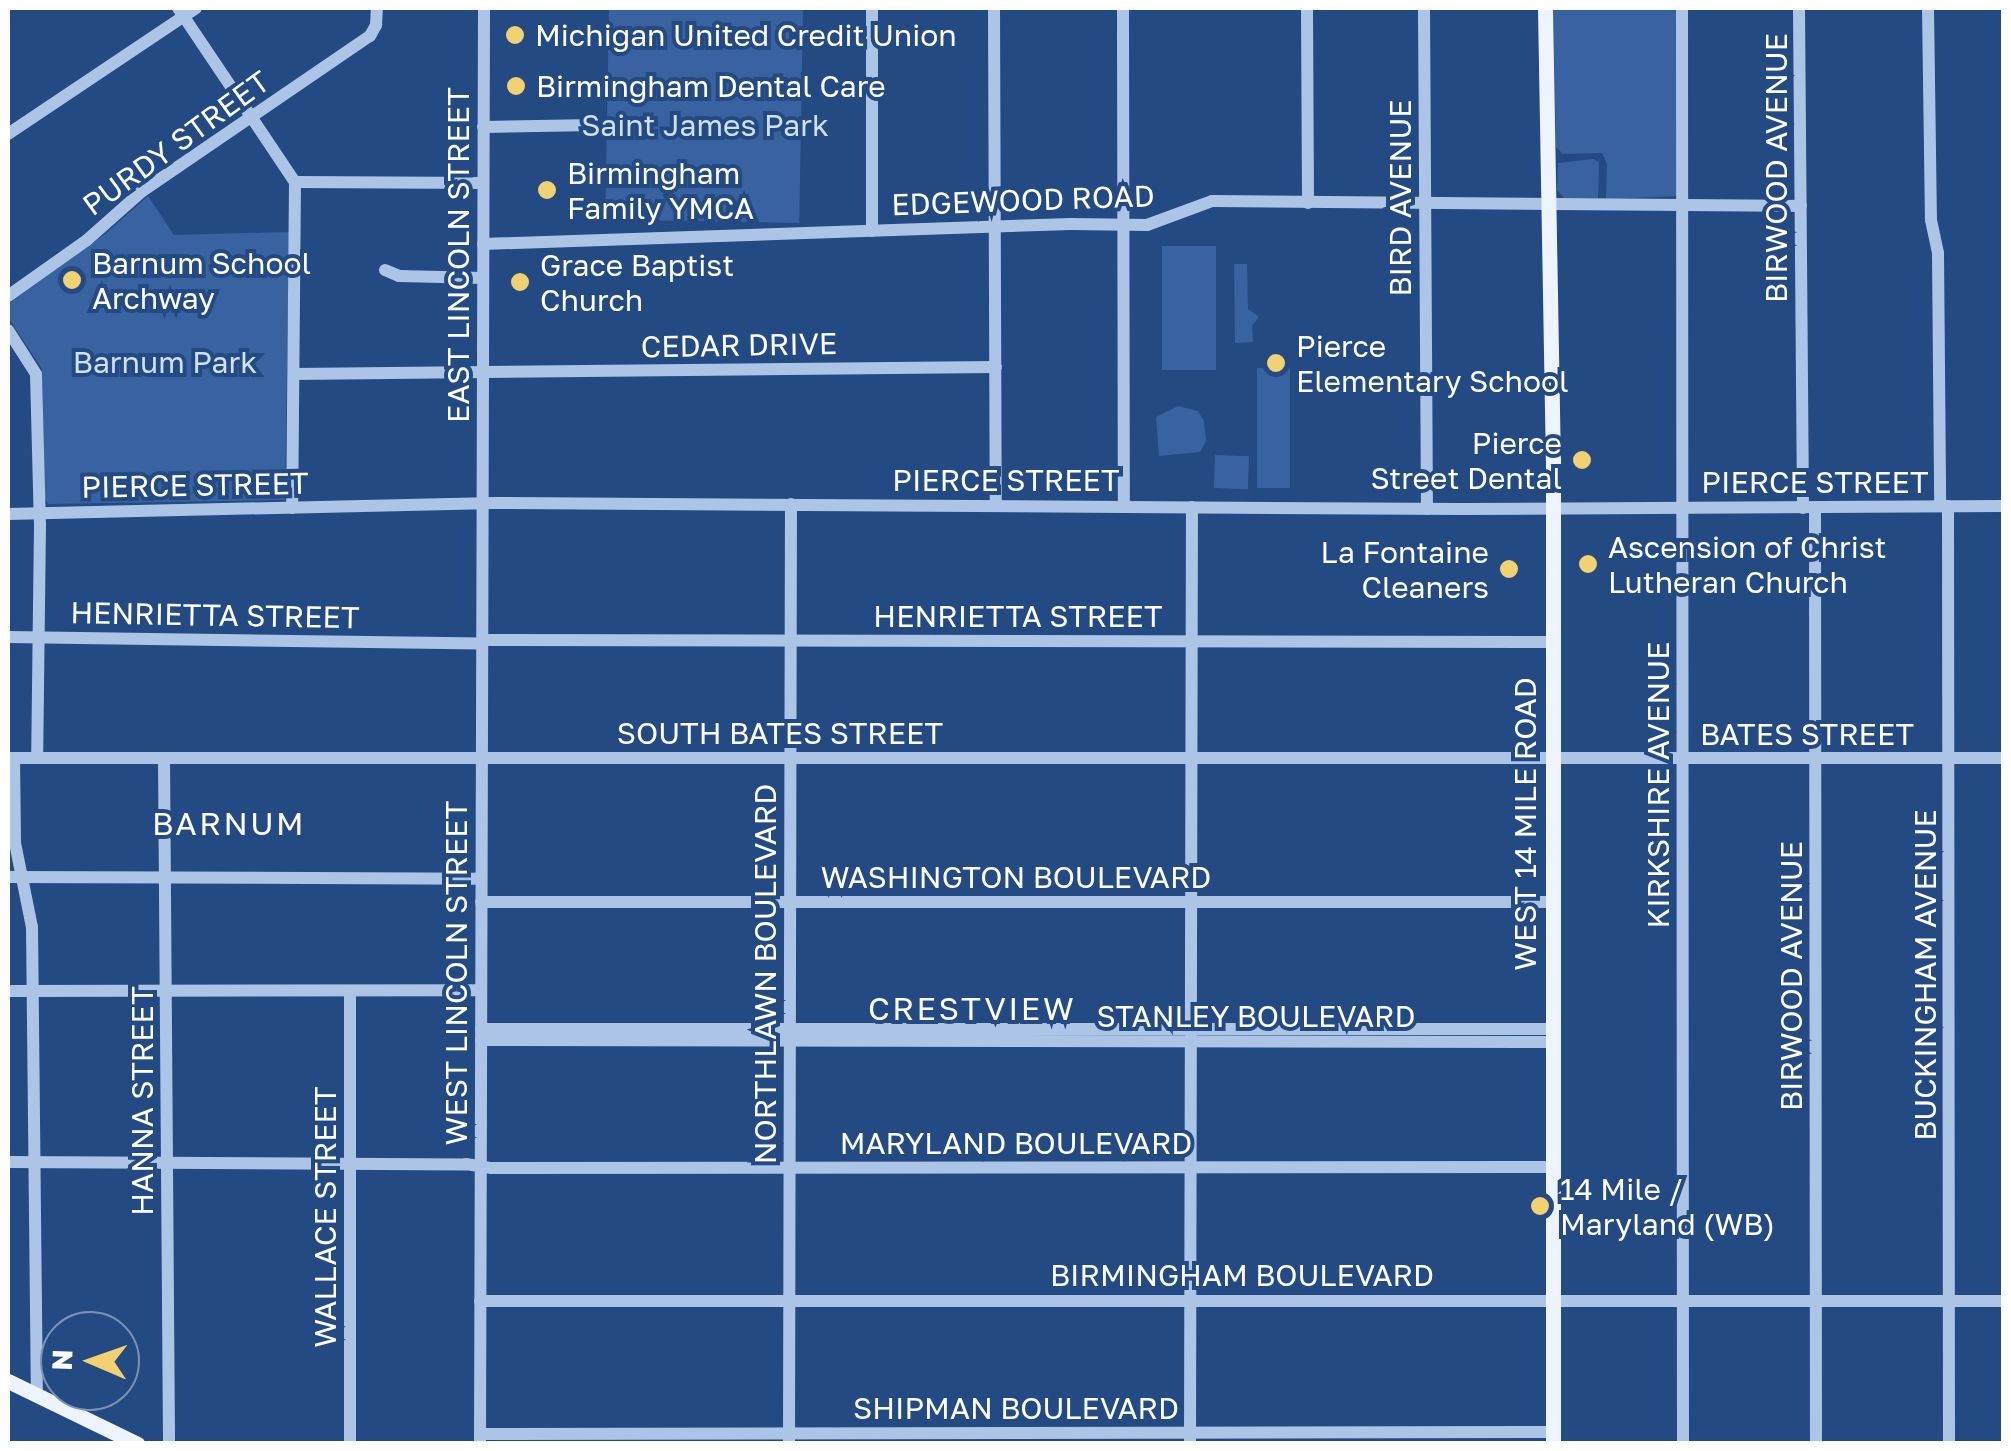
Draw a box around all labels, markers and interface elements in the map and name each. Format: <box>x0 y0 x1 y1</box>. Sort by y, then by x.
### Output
place label: Michigan United Credit Union <box>535 17 957 53</box>
marker: Michigan United Credit Union <box>504 24 526 46</box>
street label: BIRWOOD AVENUE <box>1758 33 1794 303</box>
street label: PURDY STREET <box>76 63 276 223</box>
place label: Birmingham Dental Care <box>536 68 886 104</box>
marker: Birmingham Dental Care <box>505 75 527 97</box>
street label: EAST LINCOLN STREET <box>440 87 476 423</box>
street label: BIRD AVENUE <box>1382 99 1418 297</box>
park label: Saint James Park <box>581 107 829 143</box>
place label: Birmingham Family YMCA <box>567 155 754 226</box>
street label: EDGEWOOD ROAD <box>891 177 1155 223</box>
marker: Birmingham Family YMCA <box>536 179 558 201</box>
place label: Barnum School Archway <box>92 245 311 316</box>
place label: Grace Baptist Church <box>540 247 734 318</box>
marker: Barnum School Archway <box>61 269 83 291</box>
marker: Grace Baptist Church <box>509 271 531 293</box>
street label: CEDAR DRIVE <box>641 325 837 365</box>
place label: Pierce Elementary School <box>1296 328 1569 398</box>
park label: Barnum Park <box>73 344 257 380</box>
marker: Pierce Elementary School <box>1265 352 1287 374</box>
place label: Pierce Street Dental <box>1371 425 1562 496</box>
marker: Pierce Street Dental <box>1571 449 1593 471</box>
street label: PIERCE STREET <box>892 462 1120 498</box>
street label: PIERCE STREET <box>1701 464 1929 500</box>
street label: PIERCE STREET <box>81 465 309 505</box>
place label: Ascension of Christ Lutheran Church <box>1608 529 1887 600</box>
place label: La Fontaine Cleaners <box>1321 534 1489 604</box>
marker: Ascension of Christ Lutheran Church <box>1577 553 1599 575</box>
marker: La Fontaine Cleaners <box>1498 558 1520 580</box>
street label: HENRIETTA STREET <box>70 594 360 636</box>
street label: HENRIETTA STREET <box>873 598 1163 634</box>
street label: KIRKSHIRE AVENUE <box>1640 641 1676 929</box>
street label: WEST 14 MILE ROAD <box>1507 677 1543 971</box>
street label: SOUTH BATES STREET <box>617 715 943 751</box>
street label: BATES STREET <box>1700 716 1914 752</box>
street label: NORTHLAWN BOULEVARD <box>747 784 783 1164</box>
street label: WEST LINCOLN STREET <box>438 801 474 1145</box>
district label: BARNUM <box>152 804 306 842</box>
street label: BUCKINGHAM AVENUE <box>1907 809 1943 1141</box>
street label: BIRWOOD AVENUE <box>1773 841 1809 1111</box>
street label: WASHINGTON BOULEVARD <box>821 859 1211 895</box>
street label: HANNA STREET <box>124 986 160 1216</box>
district label: CRESTVIEW <box>868 989 1076 1027</box>
street label: STANLEY BOULEVARD <box>1096 998 1416 1034</box>
street label: WALLACE STREET <box>307 1086 343 1348</box>
street label: MARYLAND BOULEVARD <box>840 1125 1192 1161</box>
place label: 14 Mile / Maryland (WB) <box>1560 1171 1775 1242</box>
marker: 14 Mile / Maryland (WB) <box>1529 1195 1551 1217</box>
street label: BIRMINGHAM BOULEVARD <box>1050 1257 1434 1293</box>
north arrow <box>40 1311 140 1411</box>
text: N <box>45 1349 78 1371</box>
street label: SHIPMAN BOULEVARD <box>853 1390 1179 1426</box>

